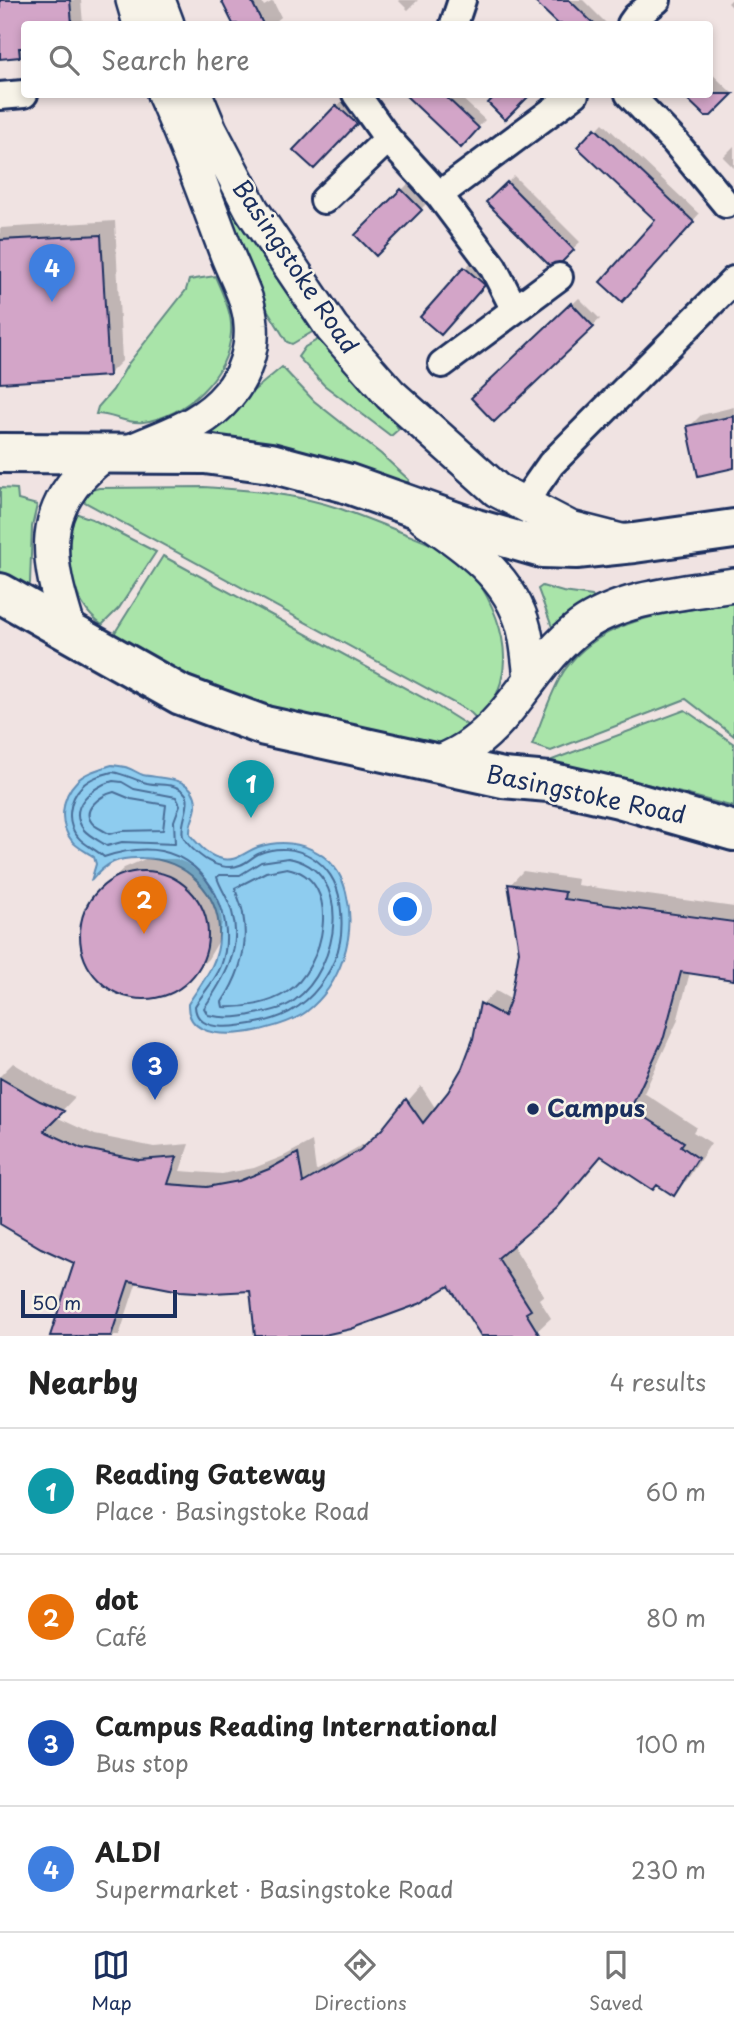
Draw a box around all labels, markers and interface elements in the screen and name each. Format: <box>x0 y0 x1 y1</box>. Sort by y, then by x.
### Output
search box <box>21 21 713 98</box>
text: Search here <box>101 40 250 79</box>
icon: search <box>45 41 83 79</box>
street label: Basingstoke Road <box>225 171 368 360</box>
pin: 4 <box>29 244 75 302</box>
street label: Basingstoke Road <box>483 754 690 832</box>
pin: 1 <box>228 760 274 818</box>
pin: 2 <box>121 876 167 934</box>
your location <box>388 892 422 926</box>
pin: 3 <box>132 1042 178 1100</box>
place label: Campus <box>547 1089 645 1125</box>
marker: Campus <box>525 1101 541 1117</box>
scale bar <box>21 1287 177 1319</box>
text: 50 m <box>32 1288 81 1316</box>
text: Nearby <box>28 1359 138 1404</box>
text: 4 results <box>610 1364 706 1399</box>
text: Reading Gateway <box>95 1454 326 1493</box>
text: 1 <box>46 1474 57 1509</box>
text: 60 m <box>646 1474 706 1509</box>
text: Place · Basingstoke Road <box>95 1493 370 1528</box>
text: dot <box>95 1580 139 1619</box>
text: 2 <box>43 1600 59 1635</box>
text: 80 m <box>646 1600 706 1635</box>
text: Café <box>95 1619 147 1654</box>
text: Campus Reading International <box>95 1706 497 1745</box>
text: 3 <box>43 1726 59 1761</box>
text: 100 m <box>636 1726 706 1761</box>
text: Bus stop <box>95 1745 189 1780</box>
text: ALDI <box>95 1832 161 1871</box>
text: 4 <box>43 1852 59 1887</box>
text: 230 m <box>631 1852 706 1887</box>
text: Supermarket · Basingstoke Road <box>95 1871 454 1906</box>
tab: Map <box>91 1946 132 2016</box>
tab: Directions <box>314 1946 407 2016</box>
tab: Saved <box>589 1946 643 2016</box>

